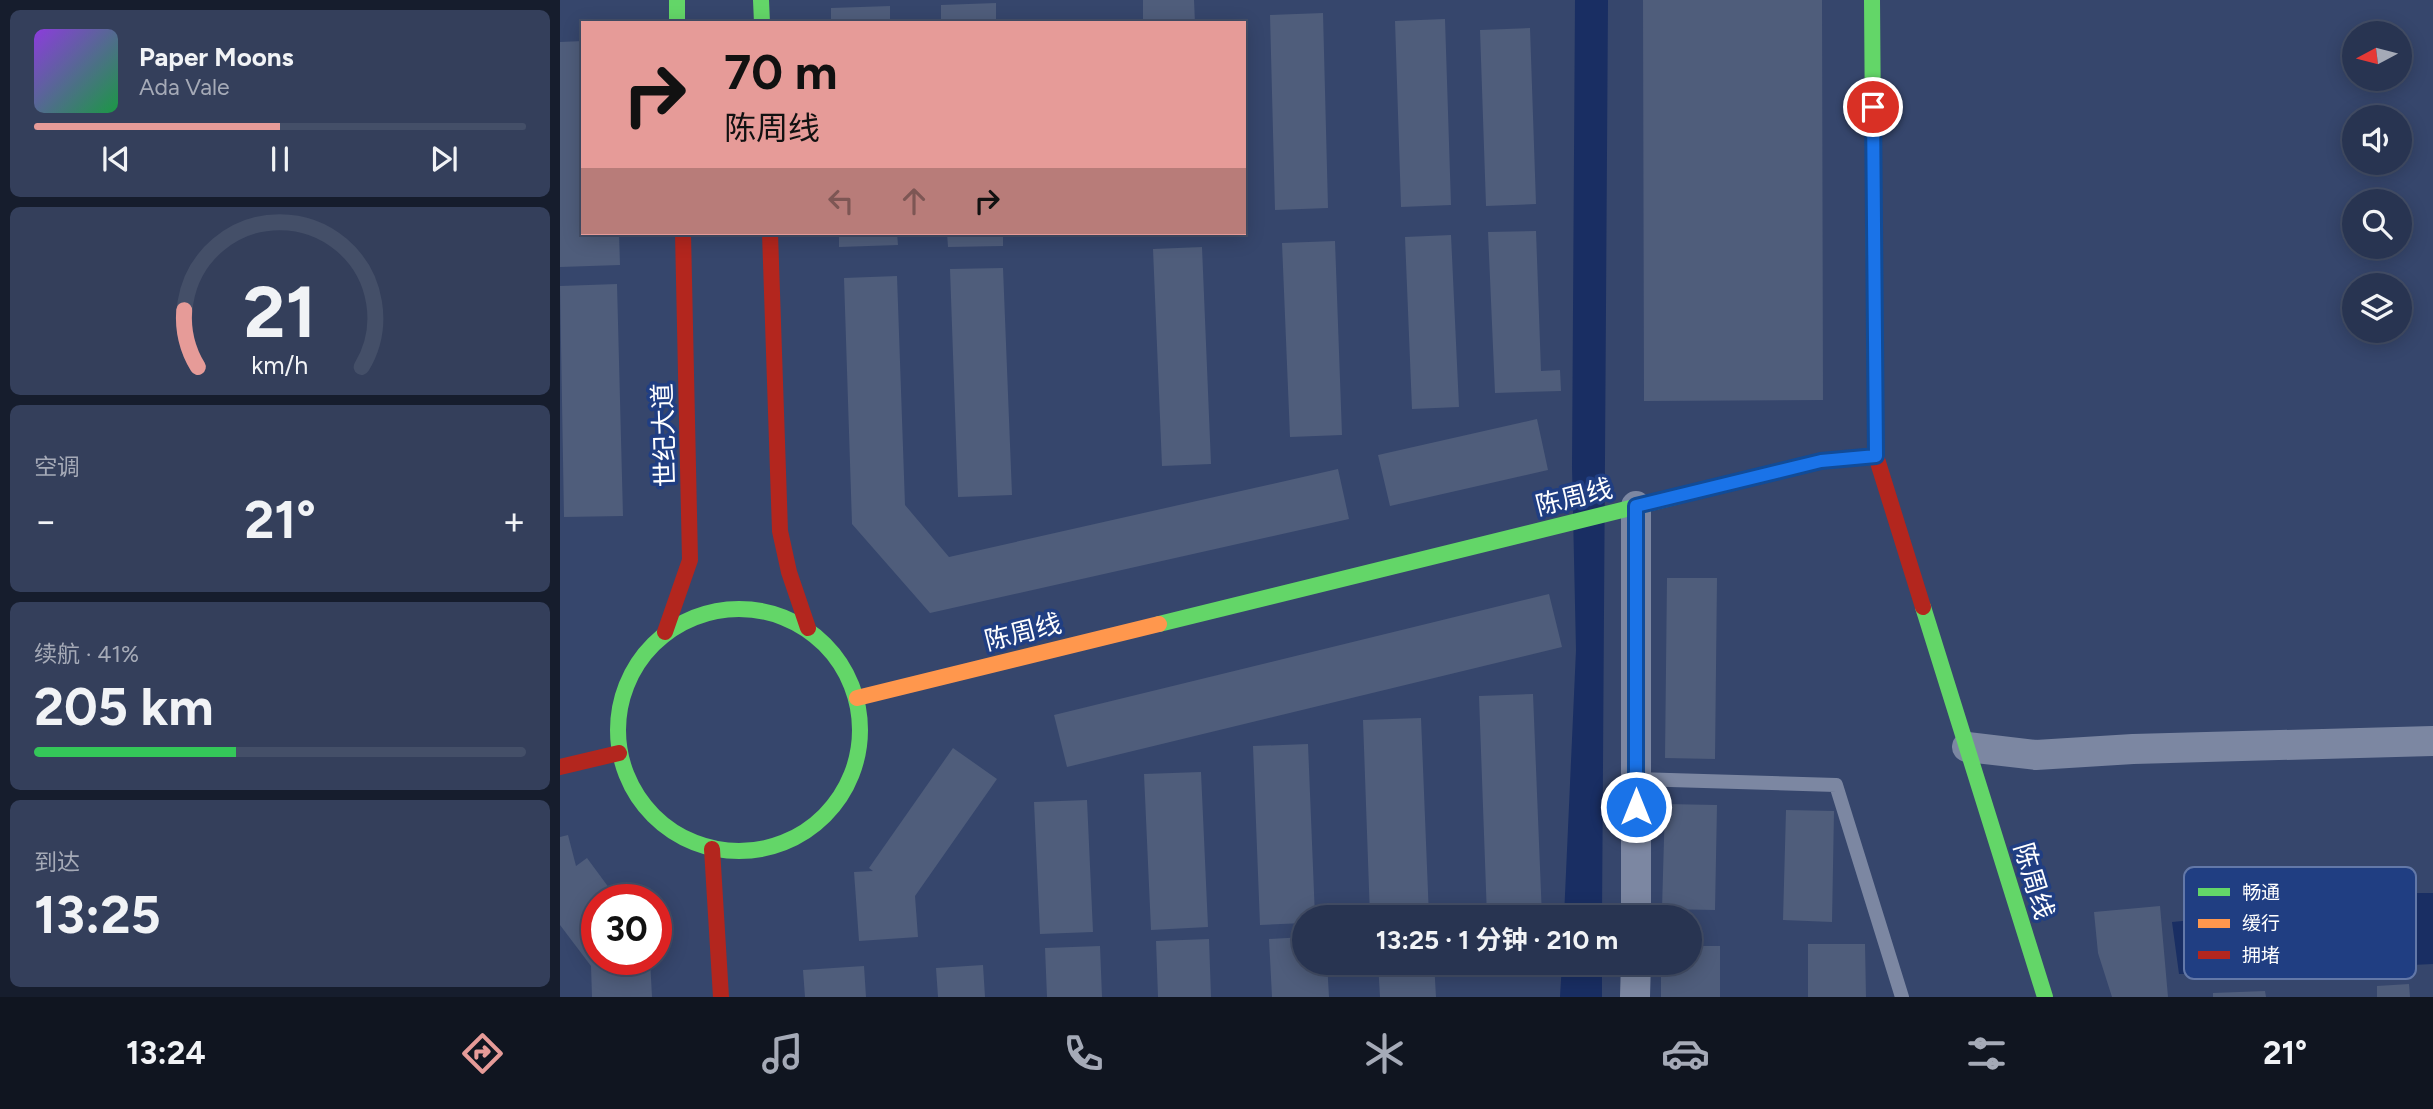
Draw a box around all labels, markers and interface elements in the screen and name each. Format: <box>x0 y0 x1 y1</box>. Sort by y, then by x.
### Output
north arrow <box>2342 21 2412 91</box>
map controls <box>2342 21 2412 343</box>
text: Paper Moons <box>139 41 294 73</box>
text: 70 m <box>724 42 837 101</box>
icon: right <box>609 49 700 140</box>
text: Ada Vale <box>139 73 230 101</box>
pin <box>1843 77 1903 137</box>
icon: arrive <box>1854 88 1892 126</box>
button: sound <box>2342 105 2412 175</box>
text: 陈周线 <box>724 109 820 147</box>
icon: previous <box>97 140 135 178</box>
icon: pause <box>261 140 299 178</box>
icon: next <box>425 140 463 178</box>
icon: left <box>822 182 860 220</box>
icon: ahead <box>895 182 933 220</box>
icon: right <box>968 182 1006 220</box>
button: search <box>2342 189 2412 259</box>
text: 21 <box>244 269 316 356</box>
button: layers <box>2342 273 2412 343</box>
text: km/h <box>251 350 309 380</box>
street label: 世纪大道 <box>646 382 682 488</box>
text: 空调 <box>34 453 80 481</box>
street label: 陈周线 <box>1532 472 1616 522</box>
text: 21° <box>244 489 316 551</box>
text: − <box>34 498 58 544</box>
text: + <box>502 498 526 544</box>
street label: 陈周线 <box>981 607 1065 657</box>
text: 续航 · 41% <box>34 640 139 668</box>
text: 205 km <box>34 676 214 738</box>
position arrow <box>1599 770 1673 844</box>
street label: 陈周线 <box>2007 839 2061 923</box>
text: 到达 <box>34 848 80 876</box>
legend <box>2184 867 2416 979</box>
text: 畅通 <box>2242 881 2280 904</box>
text: 13:25 <box>34 884 161 946</box>
speed limit sign: 30 <box>581 884 672 975</box>
text: 缓行 <box>2242 912 2280 935</box>
text: 13:25 · 1 分钟 · 210 m <box>1376 924 1618 956</box>
text: 拥堵 <box>2242 944 2280 967</box>
icon: directions <box>458 1029 507 1078</box>
icon: music <box>758 1029 807 1078</box>
icon: phone <box>1059 1029 1108 1078</box>
icon: climate <box>1360 1029 1409 1078</box>
icon: car <box>1661 1029 1710 1078</box>
icon: filters <box>1962 1029 2011 1078</box>
text: 13:24 <box>126 1034 206 1072</box>
text: 21° <box>2263 1034 2307 1072</box>

